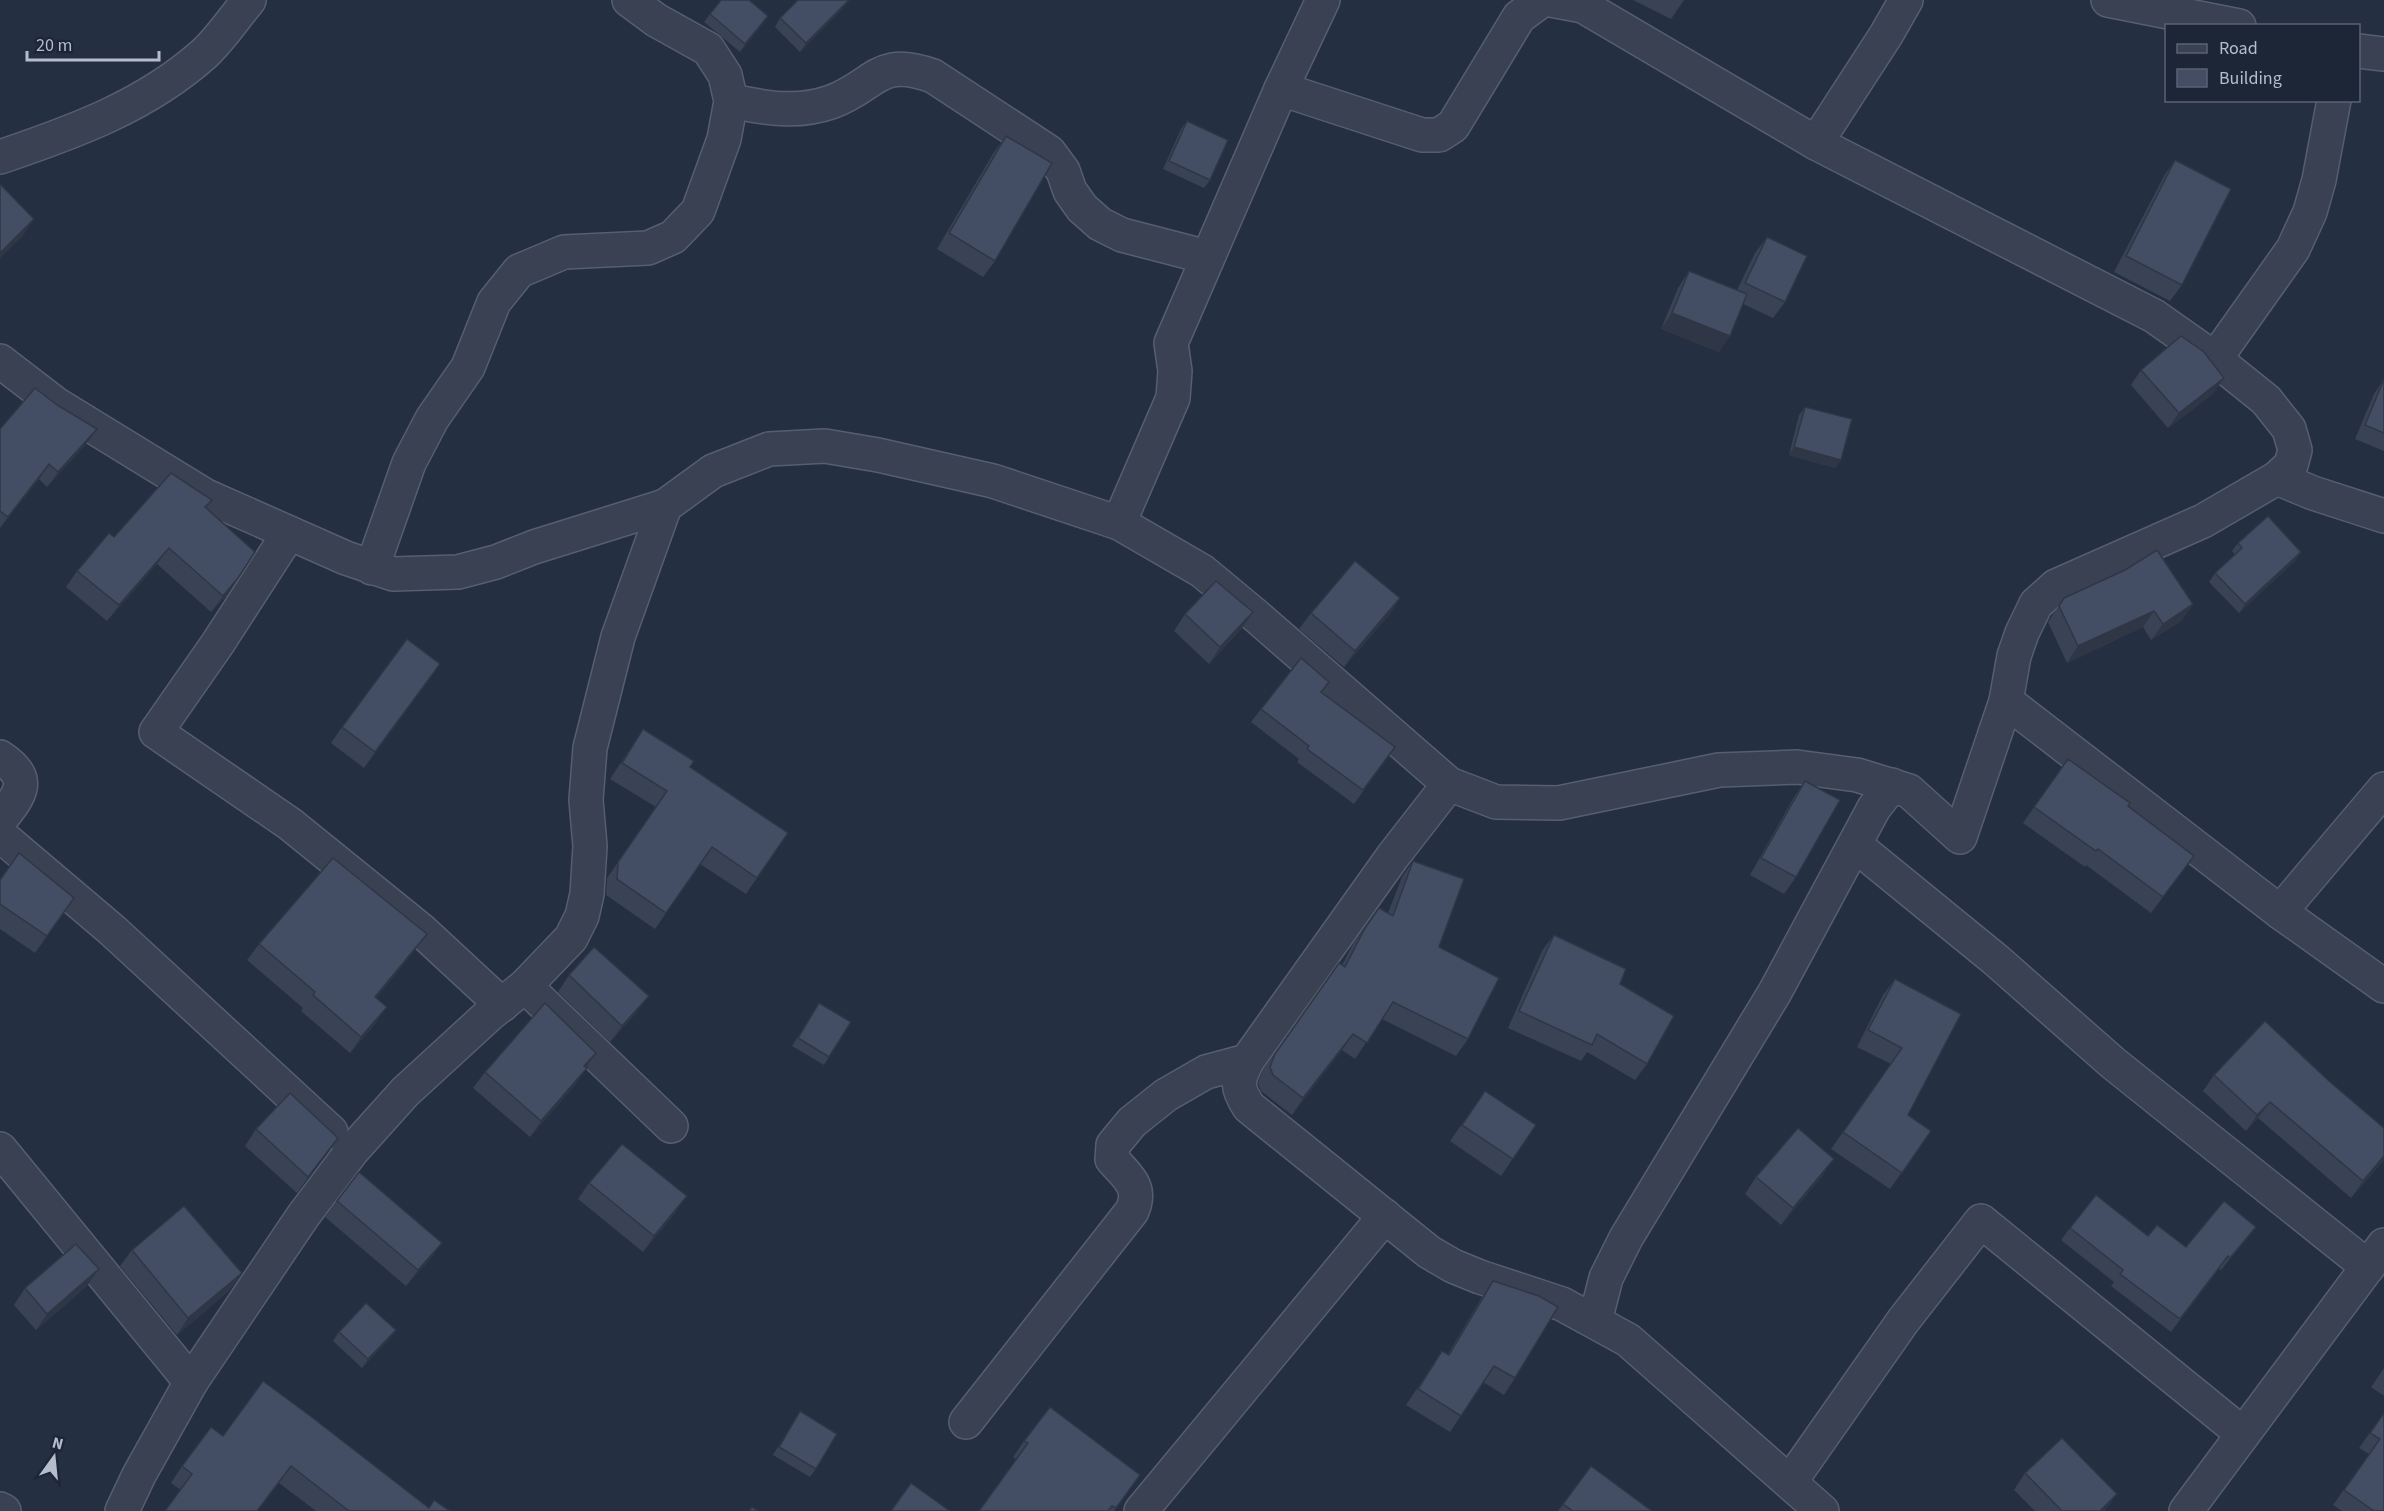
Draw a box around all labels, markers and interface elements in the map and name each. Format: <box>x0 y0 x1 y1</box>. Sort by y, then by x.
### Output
scale bar <box>27 24 159 62</box>
legend <box>2165 24 2360 102</box>
text: 20 m <box>36 33 72 58</box>
text: Road <box>2219 36 2258 61</box>
text: Building <box>2219 66 2282 91</box>
north arrow <box>24 1427 84 1487</box>
text: N <box>50 1431 66 1455</box>

